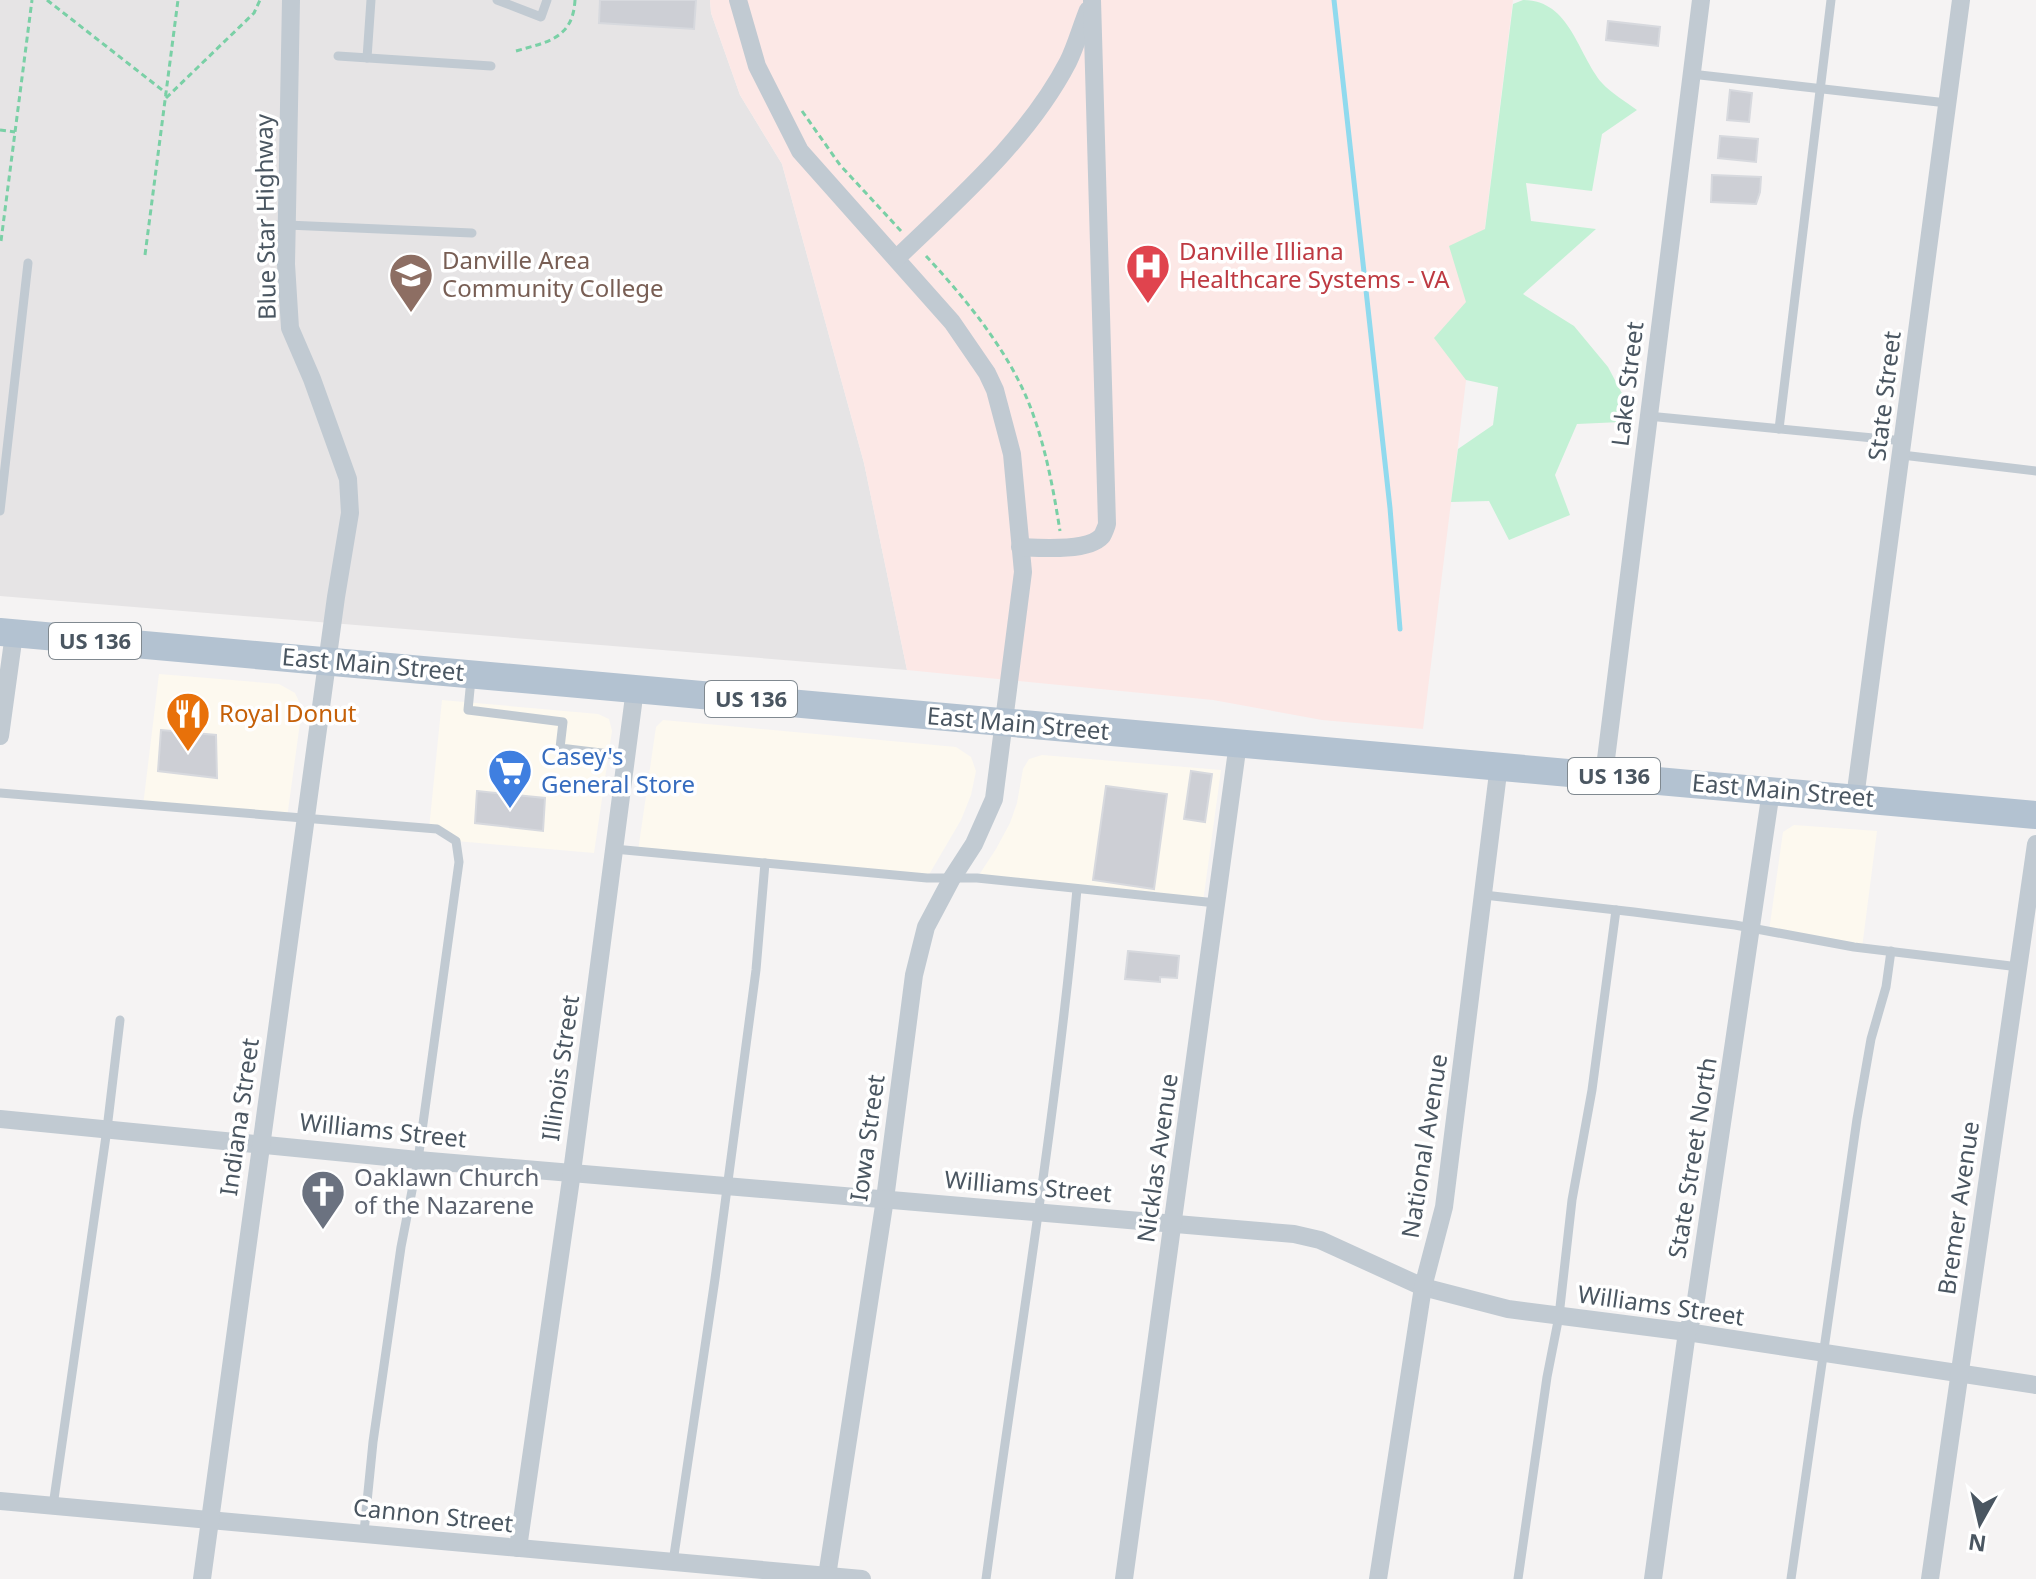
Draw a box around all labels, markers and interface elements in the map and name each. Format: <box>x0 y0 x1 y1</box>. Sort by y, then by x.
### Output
street label: Blue Star Highway <box>246 113 283 320</box>
place label: Danville Illiana Healthcare Systems - VA <box>1179 234 1450 295</box>
hospital icon: Danville Illiana Healthcare Systems - VA <box>1124 242 1172 305</box>
place label: Danville Area Community College <box>442 243 663 304</box>
school or university icon: Danville Area Community College <box>387 251 435 314</box>
street label: Lake Street <box>1602 319 1651 448</box>
street label: State Street <box>1859 329 1908 463</box>
road number: US 136 <box>49 623 141 659</box>
street label: East Main Street <box>281 639 466 688</box>
road number: US 136 <box>705 681 797 717</box>
restaurant icon: Royal Donut <box>164 690 212 753</box>
place label: Royal Donut <box>219 696 357 729</box>
street label: East Main Street <box>926 698 1111 747</box>
place label: Casey's General Store <box>541 739 695 800</box>
supermarket icon: Casey's General Store <box>486 747 534 810</box>
road number: US 136 <box>1568 758 1660 794</box>
street label: East Main Street <box>1691 765 1876 814</box>
street label: Illinois Street <box>533 992 586 1143</box>
street label: Indiana Street <box>211 1035 266 1198</box>
street label: National Avenue <box>1393 1051 1454 1240</box>
street label: State Street North <box>1659 1055 1724 1261</box>
street label: Nicklas Avenue <box>1128 1071 1185 1244</box>
street label: Iowa Street <box>841 1072 892 1203</box>
street label: Williams Street <box>298 1104 469 1155</box>
street label: Bremer Avenue <box>1929 1119 1986 1297</box>
place label: Oaklawn Church of the Nazarene <box>354 1160 539 1221</box>
street label: Williams Street <box>943 1162 1113 1209</box>
church icon: Oaklawn Church of the Nazarene <box>299 1168 347 1231</box>
street label: Williams Street <box>1576 1277 1747 1333</box>
north arrow <box>1940 1483 2020 1563</box>
street label: Cannon Street <box>351 1490 515 1539</box>
text: N <box>1966 1528 1988 1560</box>

